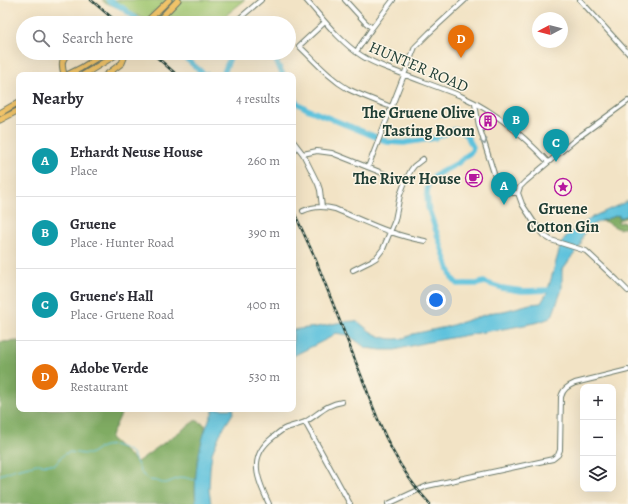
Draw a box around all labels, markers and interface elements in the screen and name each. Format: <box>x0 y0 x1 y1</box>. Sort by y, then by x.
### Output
north arrow <box>532 12 568 48</box>
search box <box>16 16 296 60</box>
pin: D <box>448 25 474 58</box>
icon: search <box>30 27 52 49</box>
text: Search here <box>62 28 133 48</box>
street label: HUNTER ROAD <box>366 36 472 96</box>
text: Nearby <box>32 87 83 110</box>
text: 4 results <box>236 90 280 107</box>
place label: The Gruene Olive Tasting Room <box>362 102 476 142</box>
pin: B <box>503 106 529 139</box>
building icon: The Gruene Olive Tasting Room <box>478 111 498 131</box>
pin: C <box>543 129 569 162</box>
one-way arrow <box>479 138 488 145</box>
text: Erhardt Neuse House <box>70 142 203 162</box>
text: A <box>41 152 49 169</box>
text: 260 m <box>247 152 280 169</box>
text: Place <box>70 162 98 179</box>
place label: The River House <box>353 168 461 190</box>
cafe icon: The River House <box>464 168 484 188</box>
pin: A <box>491 172 517 205</box>
place icon: Gruene Cotton Gin <box>553 177 573 197</box>
place label: Gruene Cotton Gin <box>527 198 599 238</box>
text: Gruene <box>70 214 116 234</box>
text: B <box>41 224 49 241</box>
text: 390 m <box>248 224 280 241</box>
text: Place · Hunter Road <box>70 234 174 251</box>
text: Gruene's Hall <box>70 286 153 306</box>
your location <box>426 290 446 310</box>
text: C <box>41 296 49 313</box>
text: 400 m <box>247 296 280 313</box>
text: Place · Gruene Road <box>70 306 174 323</box>
text: Adobe Verde <box>70 358 148 378</box>
text: D <box>40 368 50 385</box>
text: 530 m <box>249 368 280 385</box>
text: Restaurant <box>70 378 128 395</box>
map controls <box>580 384 616 492</box>
button: + <box>580 384 616 420</box>
button: − <box>580 420 616 456</box>
button: layers <box>580 456 616 492</box>

